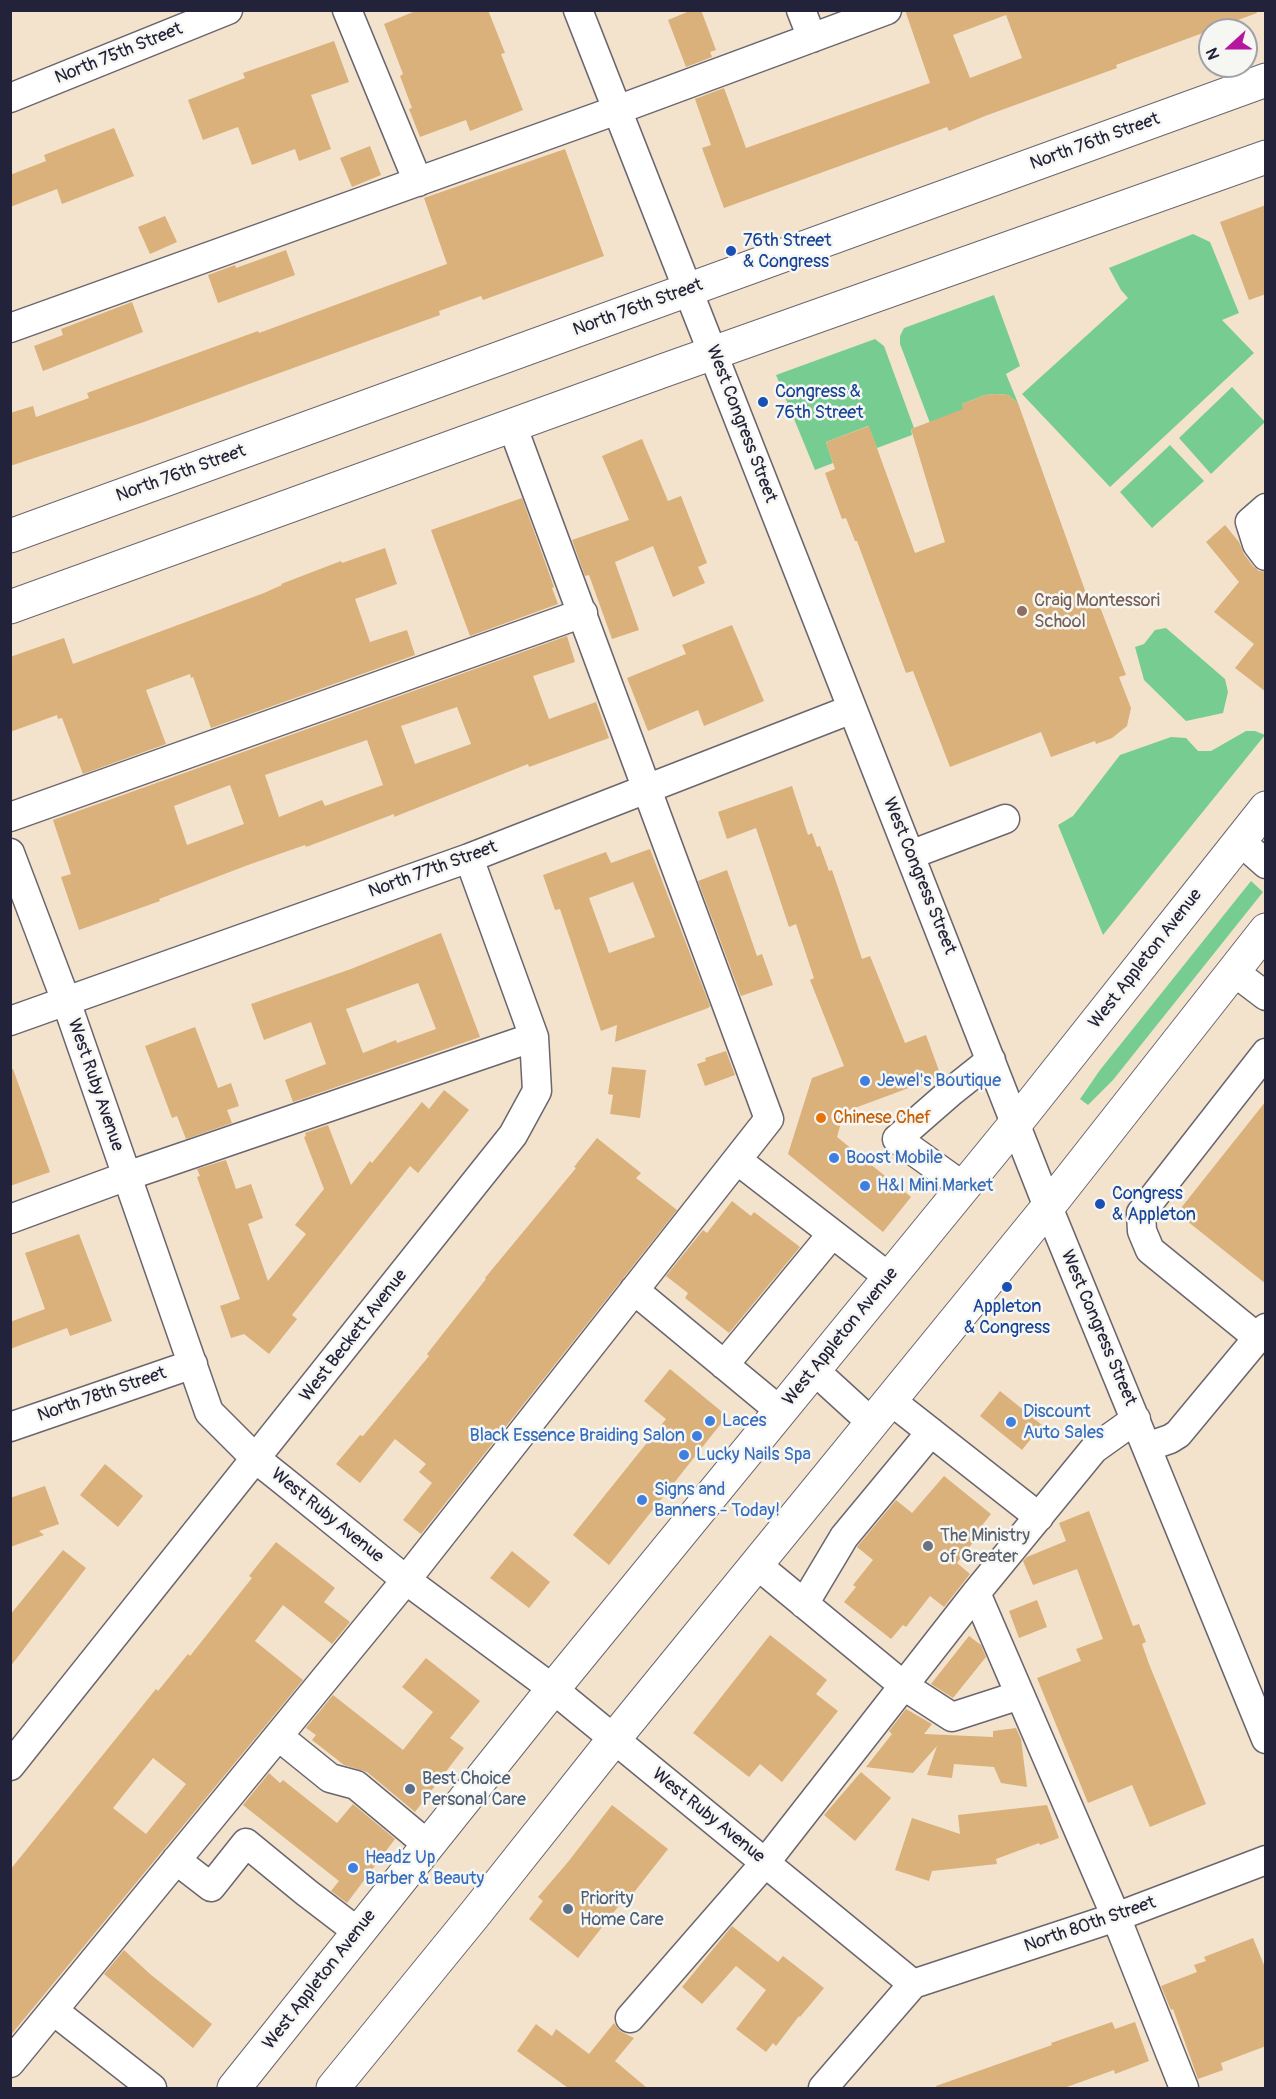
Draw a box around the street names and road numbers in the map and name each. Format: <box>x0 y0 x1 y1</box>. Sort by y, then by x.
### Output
street label: North 75th Street <box>52 19 186 89</box>
street label: North 76th Street <box>1027 109 1163 175</box>
street label: North 76th Street <box>570 275 706 341</box>
street label: West Congress Street <box>701 342 781 506</box>
street label: North 76th Street <box>113 441 249 507</box>
street label: West Congress Street <box>878 795 960 957</box>
street label: North 77th Street <box>366 837 500 903</box>
street label: West Appleton Avenue <box>1085 885 1207 1033</box>
street label: West Ruby Avenue <box>62 1016 128 1154</box>
street label: West Congress Street <box>1055 1247 1141 1409</box>
street label: West Appleton Avenue <box>779 1264 903 1410</box>
street label: West Beckett Avenue <box>296 1266 412 1406</box>
street label: North 78th Street <box>35 1363 169 1427</box>
street label: West Ruby Avenue <box>266 1464 388 1568</box>
street label: West Ruby Avenue <box>647 1764 769 1868</box>
street label: North 80th Street <box>1021 1892 1159 1958</box>
street label: West Appleton Avenue <box>259 1906 381 2054</box>

